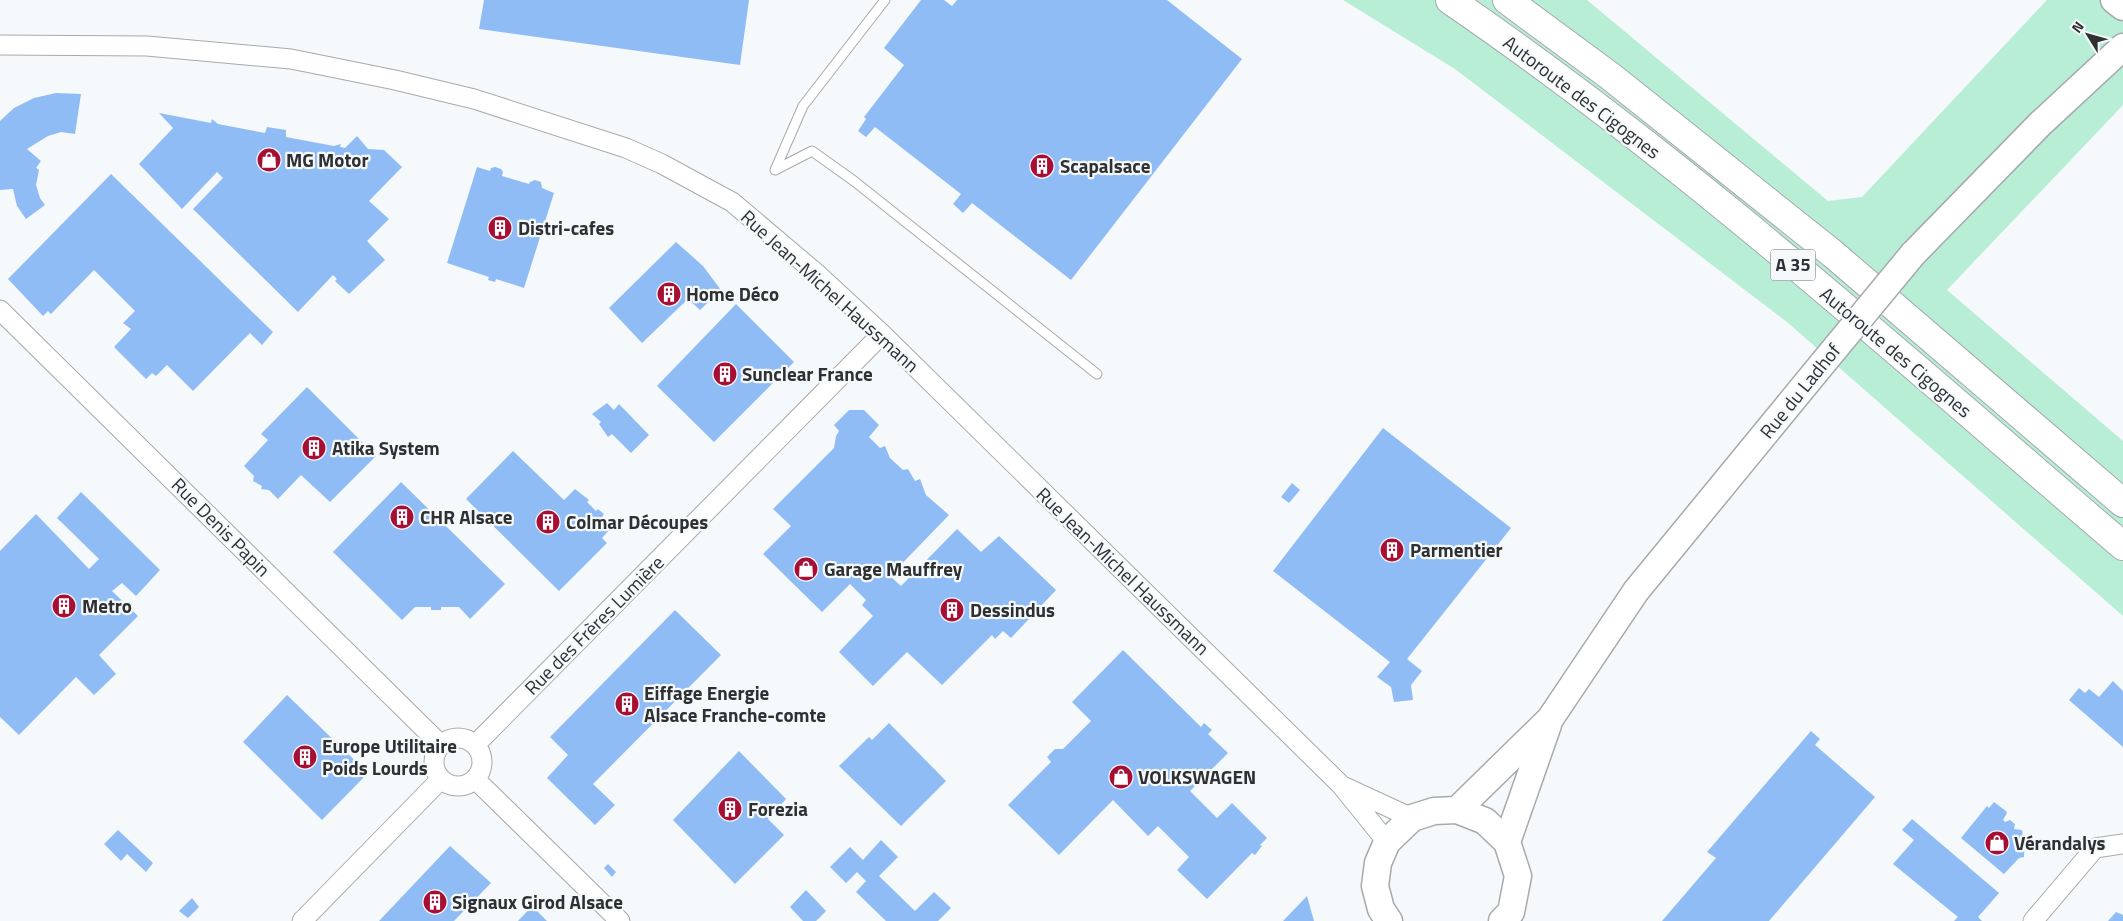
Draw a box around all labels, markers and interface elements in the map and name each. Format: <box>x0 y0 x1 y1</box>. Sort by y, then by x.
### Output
north arrow <box>2063 10 2113 60</box>
text: N <box>2066 17 2089 37</box>
street label: Autoroute des Cigognes <box>1498 28 1667 166</box>
place label: MG Motor <box>286 145 368 174</box>
shop icon: MG Motor <box>256 147 282 173</box>
place label: Scapalsace <box>1060 151 1151 180</box>
building icon: Scapalsace <box>1029 153 1055 179</box>
street label: Rue Jean-Michel Haussmann <box>735 202 926 379</box>
place label: Distri-cafes <box>518 213 614 242</box>
building icon: Distri-cafes <box>487 215 513 241</box>
road number: A 35 <box>1770 250 1816 280</box>
place label: Home Déco <box>686 279 779 308</box>
street label: Autoroute des Cigognes <box>1814 279 1979 424</box>
building icon: Home Déco <box>656 281 682 307</box>
street label: Rue du Ladhof <box>1752 336 1848 445</box>
place label: Sunclear France <box>742 359 873 388</box>
building icon: Sunclear France <box>712 361 738 387</box>
place label: Atika System <box>332 433 440 462</box>
building icon: Atika System <box>301 435 327 461</box>
street label: Rue Denis Papin <box>165 470 278 583</box>
street label: Rue Jean-Michel Haussmann <box>1030 480 1217 661</box>
place label: CHR Alsace <box>420 502 513 531</box>
building icon: CHR Alsace <box>389 504 415 530</box>
place label: Colmar Découpes <box>566 507 708 536</box>
building icon: Colmar Découpes <box>535 509 561 535</box>
place label: Parmentier <box>1410 535 1503 564</box>
building icon: Parmentier <box>1379 537 1405 563</box>
street label: Rue des Frères Lumière <box>517 548 670 701</box>
place label: Garage Mauffrey <box>824 554 963 583</box>
shop icon: Garage Mauffrey <box>793 556 819 582</box>
place label: Metro <box>82 591 132 620</box>
building icon: Metro <box>51 593 77 619</box>
place label: Dessindus <box>970 595 1055 624</box>
building icon: Dessindus <box>939 597 965 623</box>
place label: Eiffage Energie Alsace Franche-comte <box>644 678 826 729</box>
building icon: Eiffage Energie Alsace Franche-comte <box>614 691 640 717</box>
place label: Europe Utilitaire Poids Lourds <box>322 731 457 782</box>
building icon: Europe Utilitaire Poids Lourds <box>292 744 318 770</box>
place label: VOLKSWAGEN <box>1138 762 1256 791</box>
shop icon: VOLKSWAGEN <box>1108 764 1134 790</box>
place label: Forezia <box>748 794 808 823</box>
building icon: Forezia <box>717 796 743 822</box>
place label: Vérandalys <box>2014 828 2106 857</box>
shop icon: Vérandalys <box>1984 830 2010 856</box>
place label: Signaux Girod Alsace <box>452 887 623 916</box>
building icon: Signaux Girod Alsace <box>422 889 448 915</box>

